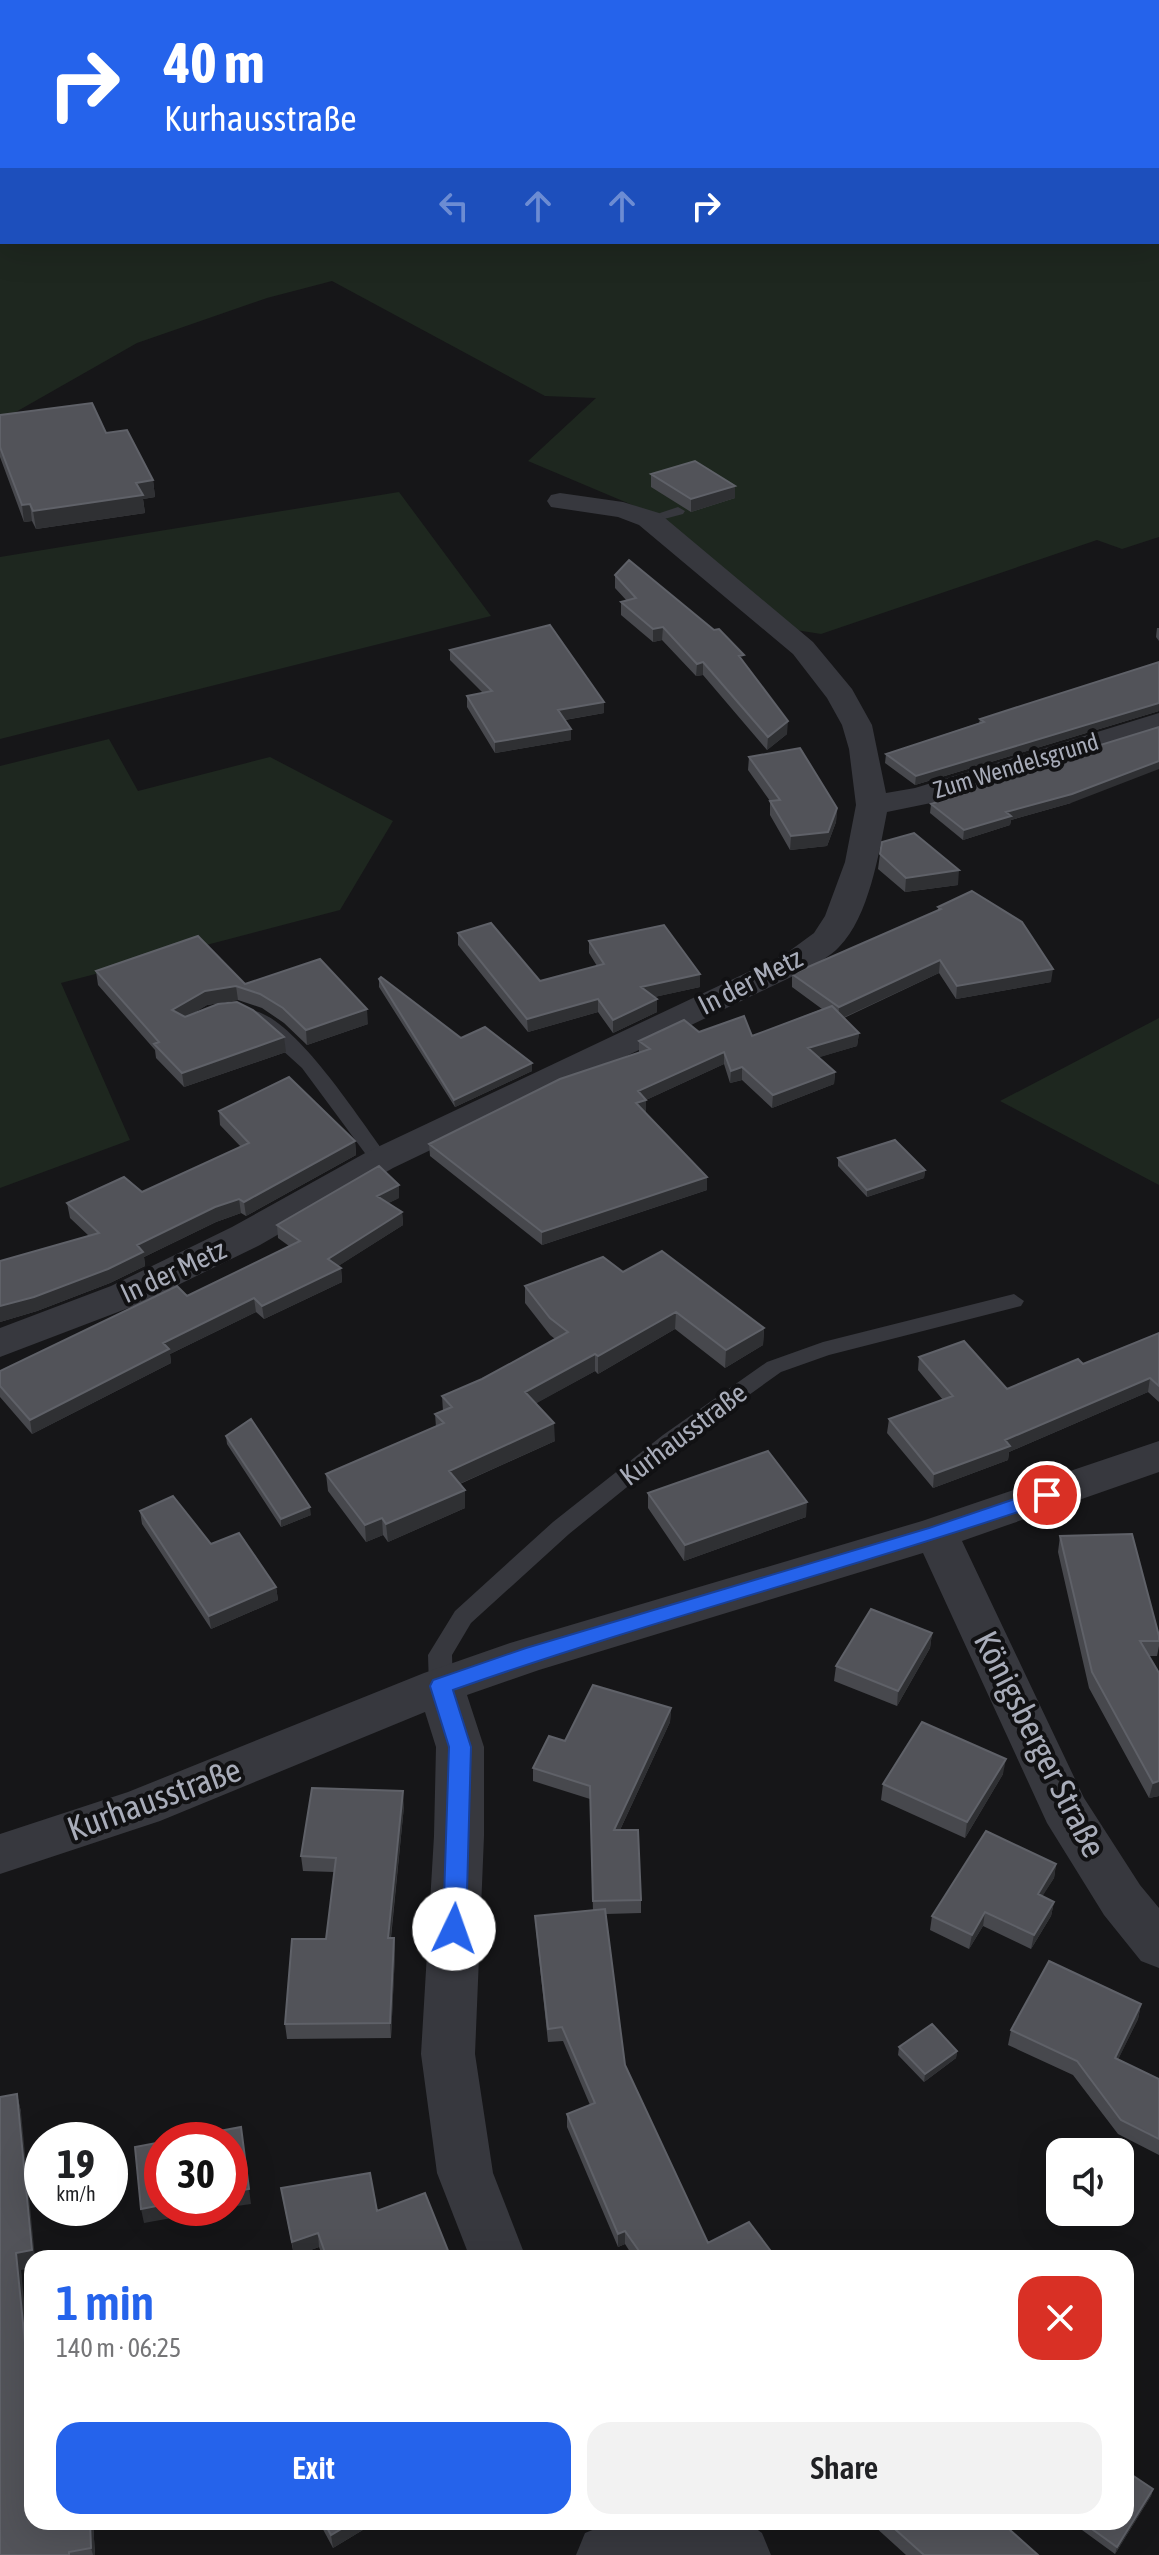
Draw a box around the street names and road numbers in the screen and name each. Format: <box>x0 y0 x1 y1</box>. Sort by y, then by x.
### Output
street label: Zum Wendelsgrund <box>930 728 1102 803</box>
street label: In der Metz <box>693 941 807 1021</box>
street label: In der Metz <box>115 1233 231 1309</box>
street label: Kurhausstraße <box>614 1376 752 1492</box>
street label: Königsberger Straße <box>967 1624 1114 1863</box>
street label: Kurhausstraße <box>62 1749 246 1848</box>

